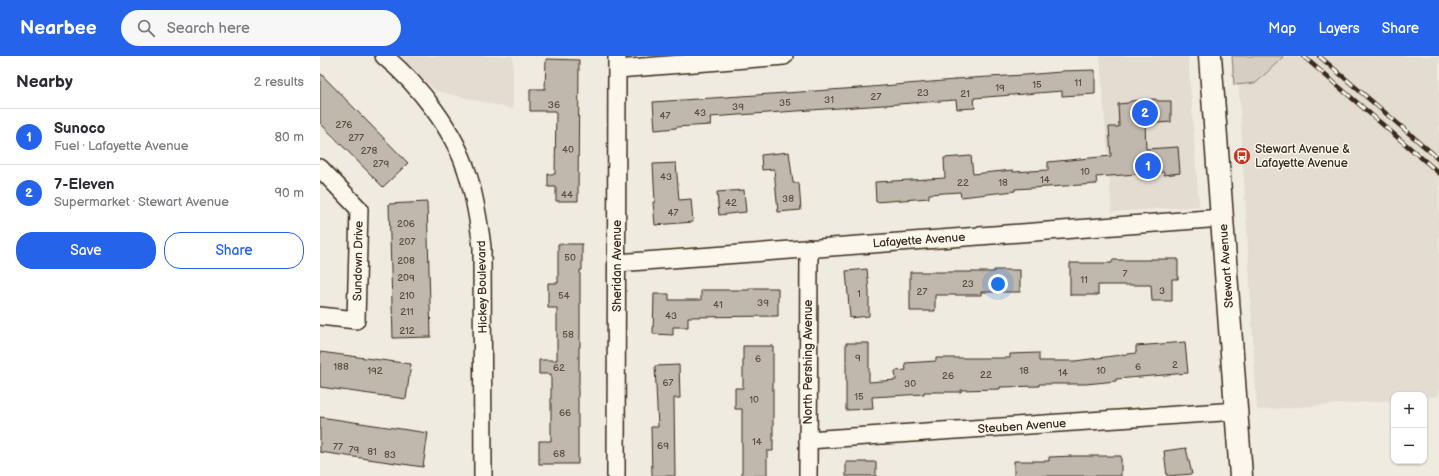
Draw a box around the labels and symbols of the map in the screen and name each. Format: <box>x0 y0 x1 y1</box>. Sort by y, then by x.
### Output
house number: 11 <box>1074 77 1082 89</box>
house number: 15 <box>1032 79 1042 91</box>
house number: 19 <box>995 82 1005 94</box>
house number: 23 <box>917 87 929 99</box>
house number: 21 <box>960 88 970 100</box>
house number: 27 <box>871 91 881 103</box>
house number: 31 <box>824 94 834 106</box>
house number: 35 <box>779 97 791 109</box>
pin: 2 <box>1132 98 1158 128</box>
house number: 36 <box>548 99 560 111</box>
house number: 39 <box>732 101 744 113</box>
house number: 43 <box>694 107 706 119</box>
house number: 47 <box>659 110 671 122</box>
house number: 276 <box>336 119 352 131</box>
house number: 277 <box>348 132 364 144</box>
place label: Stewart Avenue & Lafayette Avenue <box>1255 142 1350 171</box>
house number: 40 <box>562 144 574 156</box>
house number: 278 <box>361 145 377 157</box>
bus stop icon: Stewart Avenue & Lafayette Avenue <box>1232 146 1252 166</box>
pin: 1 <box>1135 151 1161 181</box>
house number: 279 <box>373 158 390 170</box>
house number: 10 <box>1080 166 1090 178</box>
house number: 43 <box>660 171 672 183</box>
house number: 14 <box>1040 174 1050 186</box>
house number: 22 <box>957 177 969 189</box>
house number: 18 <box>998 177 1008 189</box>
house number: 44 <box>561 189 573 201</box>
house number: 38 <box>782 193 794 205</box>
house number: 42 <box>725 197 737 209</box>
house number: 47 <box>667 207 679 219</box>
house number: 206 <box>397 218 415 230</box>
street label: Sheridan Avenue <box>610 220 625 312</box>
street label: Sundown Drive <box>350 221 367 301</box>
street label: Stewart Avenue <box>1216 223 1237 308</box>
street label: Lafayette Avenue <box>872 230 966 251</box>
house number: 207 <box>399 236 415 248</box>
street label: Hickey Boulevard <box>474 240 491 334</box>
house number: 50 <box>564 252 576 264</box>
house number: 208 <box>397 255 415 267</box>
house number: 7 <box>1123 268 1128 280</box>
house number: 209 <box>397 272 415 284</box>
your location <box>988 274 1008 294</box>
house number: 11 <box>1080 274 1088 286</box>
house number: 23 <box>962 278 974 290</box>
house number: 3 <box>1159 285 1165 297</box>
house number: 27 <box>917 286 927 298</box>
house number: 1 <box>857 288 861 300</box>
house number: 210 <box>399 290 415 302</box>
house number: 54 <box>558 290 570 302</box>
house number: 39 <box>757 297 769 309</box>
house number: 41 <box>713 299 723 311</box>
street label: North Pershing Avenue <box>801 300 816 424</box>
house number: 211 <box>400 306 414 318</box>
house number: 43 <box>665 310 677 322</box>
house number: 212 <box>399 325 415 337</box>
house number: 58 <box>562 329 574 341</box>
house number: 9 <box>855 352 861 364</box>
house number: 6 <box>755 353 761 365</box>
house number: 2 <box>1172 359 1178 371</box>
house number: 188 <box>333 361 349 373</box>
house number: 6 <box>1135 361 1141 373</box>
house number: 62 <box>553 362 565 374</box>
house number: 192 <box>367 365 383 377</box>
house number: 18 <box>1019 365 1029 377</box>
house number: 10 <box>1096 365 1106 377</box>
house number: 14 <box>1058 367 1068 379</box>
house number: 22 <box>980 369 992 381</box>
house number: 26 <box>942 370 954 382</box>
house number: 67 <box>662 377 674 389</box>
house number: 30 <box>904 378 916 390</box>
house number: 15 <box>854 391 864 403</box>
house number: 10 <box>749 394 759 406</box>
house number: 66 <box>559 407 571 419</box>
street label: Steuben Avenue <box>977 416 1067 437</box>
house number: 14 <box>752 436 762 448</box>
house number: 69 <box>657 440 669 452</box>
house number: 77 <box>333 441 343 453</box>
house number: 79 <box>349 444 360 456</box>
house number: 81 <box>367 446 377 458</box>
house number: 68 <box>553 448 565 460</box>
house number: 83 <box>384 449 396 461</box>

